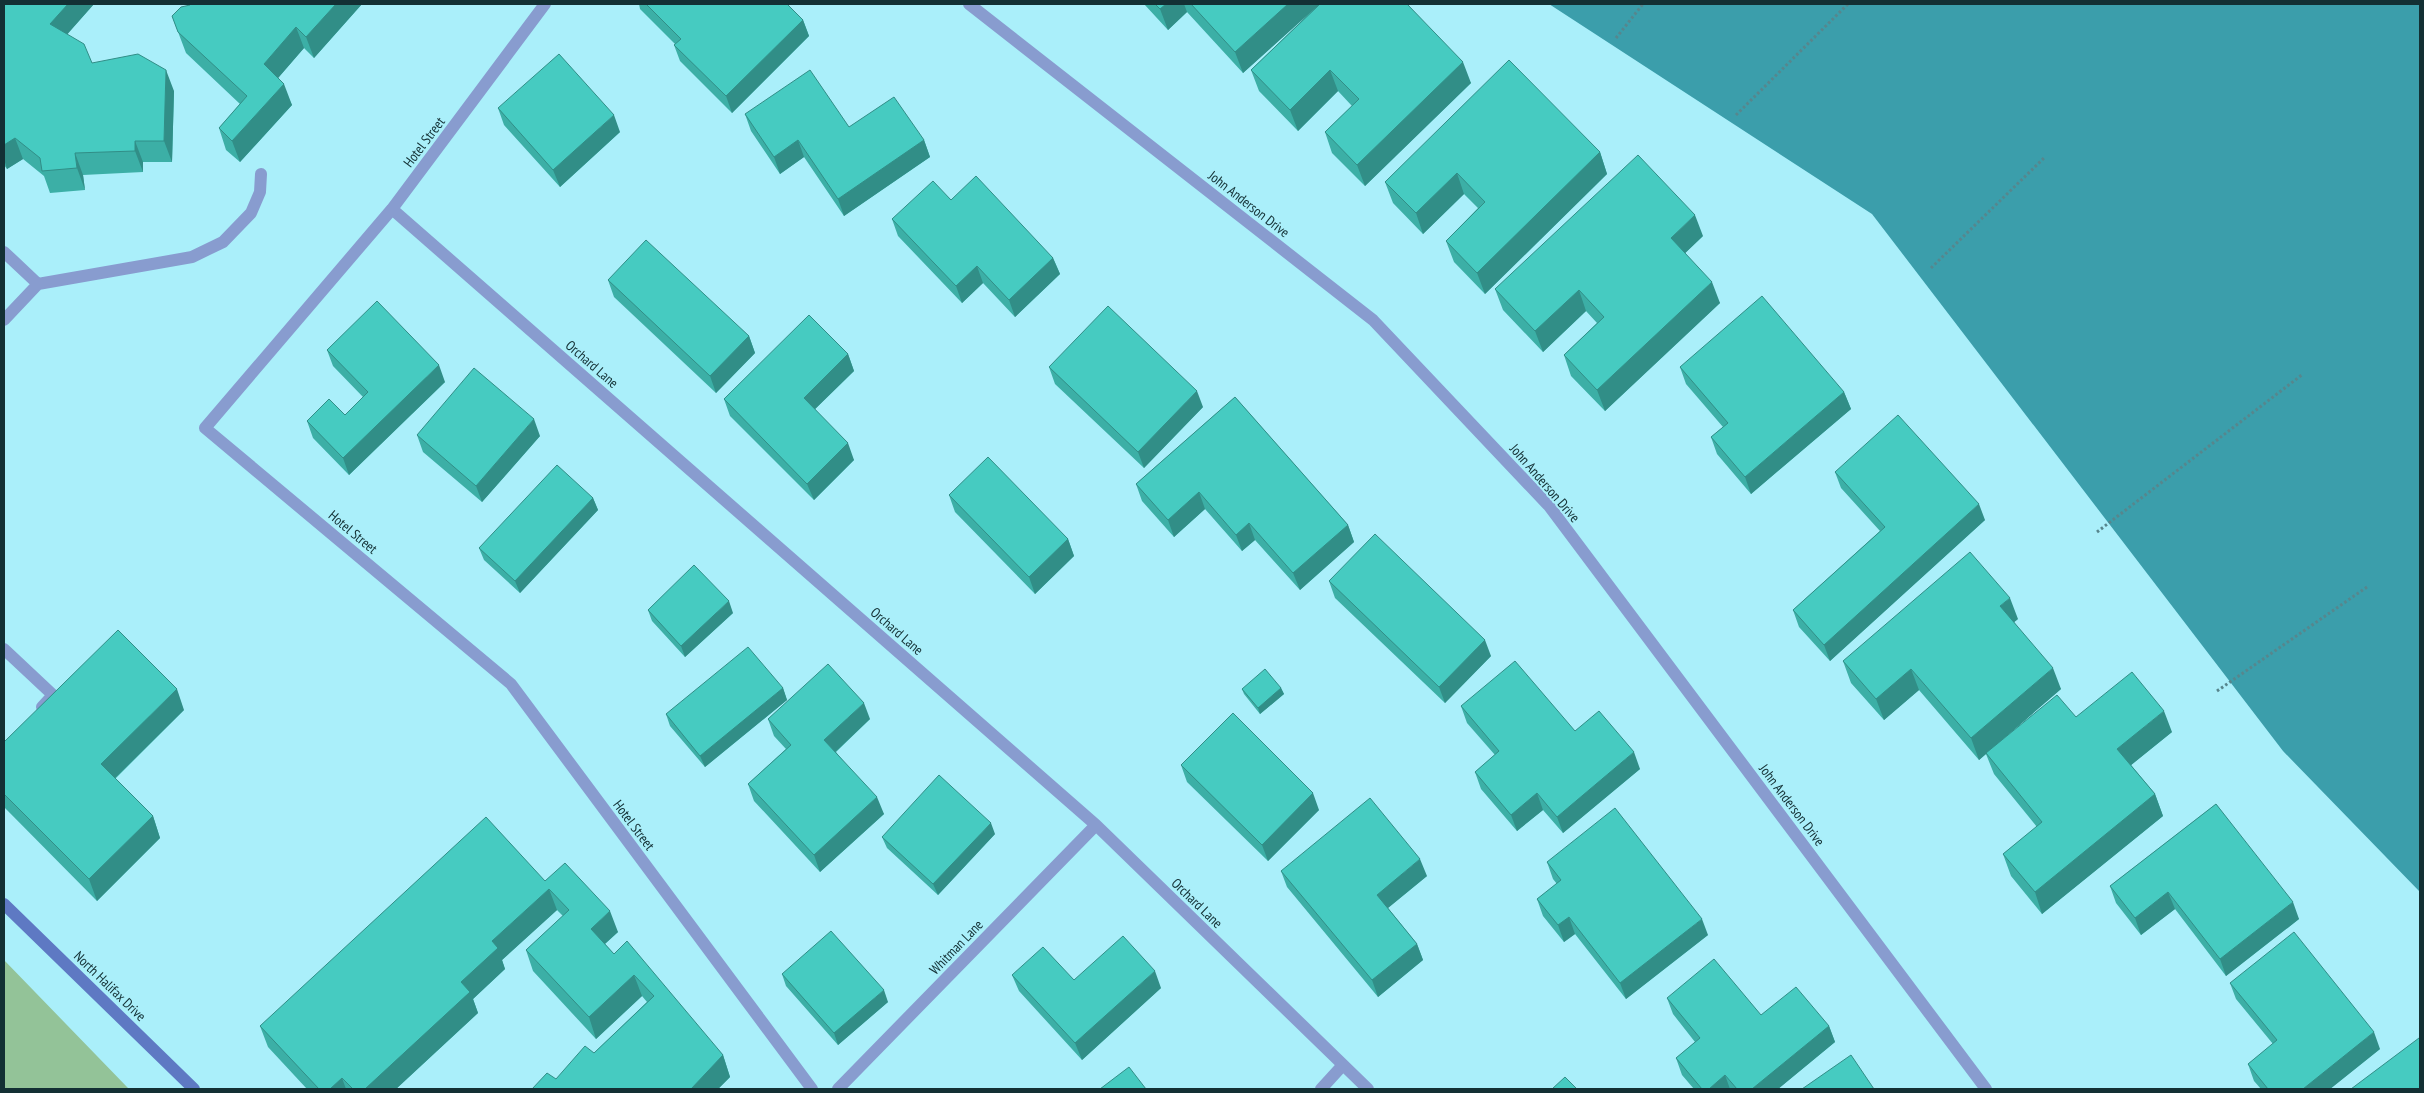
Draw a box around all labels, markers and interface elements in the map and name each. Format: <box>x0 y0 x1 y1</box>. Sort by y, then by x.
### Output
street label: Hotel Street <box>399 113 449 171</box>
street label: John Anderson Drive <box>1204 166 1293 241</box>
street label: Orchard Lane <box>562 336 622 392</box>
street label: John Anderson Drive <box>1505 439 1584 526</box>
street label: Hotel Street <box>325 506 381 558</box>
street label: Orchard Lane <box>867 603 927 659</box>
street label: John Anderson Drive <box>1755 760 1829 850</box>
street label: Hotel Street <box>609 796 659 854</box>
street label: Orchard Lane <box>1168 874 1227 932</box>
street label: Whitman Lane <box>925 916 987 978</box>
street label: North Halifax Drive <box>70 947 150 1025</box>

